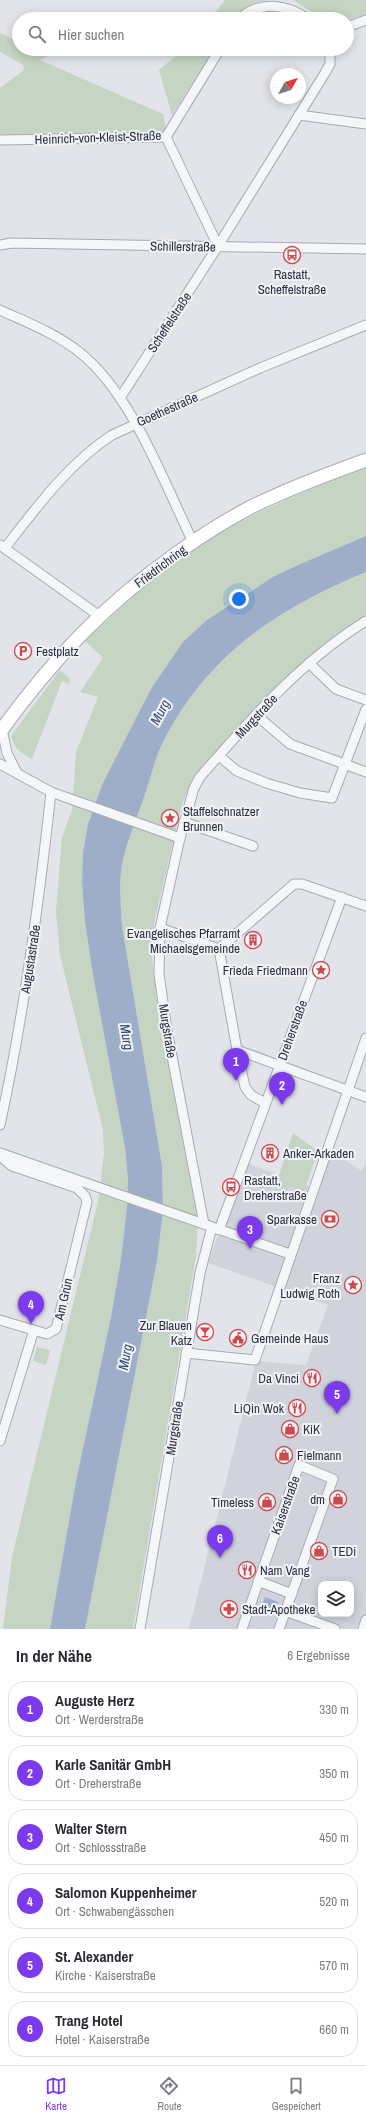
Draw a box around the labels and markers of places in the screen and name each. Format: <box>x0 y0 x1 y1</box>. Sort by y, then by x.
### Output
bus stop icon: Rastatt, Scheffelstraße <box>282 245 302 265</box>
place label: Rastatt, Scheffelstraße <box>258 266 326 298</box>
parking icon: Festplatz <box>13 641 33 661</box>
place label: Festplatz <box>36 643 79 660</box>
place label: Staffelschnatzer Brunnen <box>183 803 260 835</box>
place icon: Staffelschnatzer Brunnen <box>160 808 180 828</box>
place label: Evangelisches Pfarramt Michaelsgemeinde <box>127 925 240 957</box>
building icon: Evangelisches Pfarramt Michaelsgemeinde <box>243 930 263 950</box>
place icon: Frieda Friedmann <box>311 960 331 980</box>
place label: Frieda Friedmann <box>223 962 308 979</box>
pin: 1 <box>223 1048 249 1081</box>
pin: 2 <box>269 1072 295 1105</box>
building icon: Anker-Arkaden <box>260 1143 280 1163</box>
place label: Anker-Arkaden <box>282 1145 354 1162</box>
place label: Rastatt, Dreherstraße <box>244 1172 307 1204</box>
bus stop icon: Rastatt, Dreherstraße <box>221 1177 241 1197</box>
bank icon: Sparkasse <box>320 1209 340 1229</box>
place label: Sparkasse <box>267 1211 317 1228</box>
pin: 3 <box>237 1216 263 1249</box>
place label: Franz Ludwig Roth <box>280 1270 340 1302</box>
place icon: Franz Ludwig Roth <box>343 1275 363 1295</box>
pin: 4 <box>18 1291 44 1324</box>
place label: Zur Blauen Katz <box>140 1317 192 1349</box>
bar icon: Zur Blauen Katz <box>195 1322 215 1342</box>
public building icon: Gemeinde Haus <box>228 1328 248 1348</box>
place label: Gemeinde Haus <box>251 1330 329 1347</box>
restaurant icon: Da Vinci <box>302 1368 322 1388</box>
place label: Da Vinci <box>258 1370 299 1387</box>
pin: 5 <box>324 1381 350 1414</box>
restaurant icon: LiQin Wok <box>287 1398 307 1418</box>
place label: LiQin Wok <box>234 1400 285 1417</box>
shop icon: KiK <box>280 1419 300 1439</box>
place label: KiK <box>303 1421 320 1438</box>
shop icon: Fielmann <box>274 1445 294 1465</box>
place label: Fielmann <box>297 1447 342 1464</box>
shop icon: dm <box>328 1489 348 1509</box>
place label: dm <box>310 1491 325 1508</box>
shop icon: Timeless <box>257 1492 277 1512</box>
place label: Timeless <box>211 1494 254 1511</box>
pin: 6 <box>207 1525 233 1558</box>
shop icon: TEDi <box>309 1541 329 1561</box>
place label: TEDi <box>332 1543 356 1560</box>
restaurant icon: Nam Vang <box>237 1560 257 1580</box>
place label: Nam Vang <box>260 1562 310 1579</box>
pharmacy icon: Stadt-Apotheke <box>219 1599 239 1619</box>
place label: Stadt-Apotheke <box>242 1601 316 1618</box>

